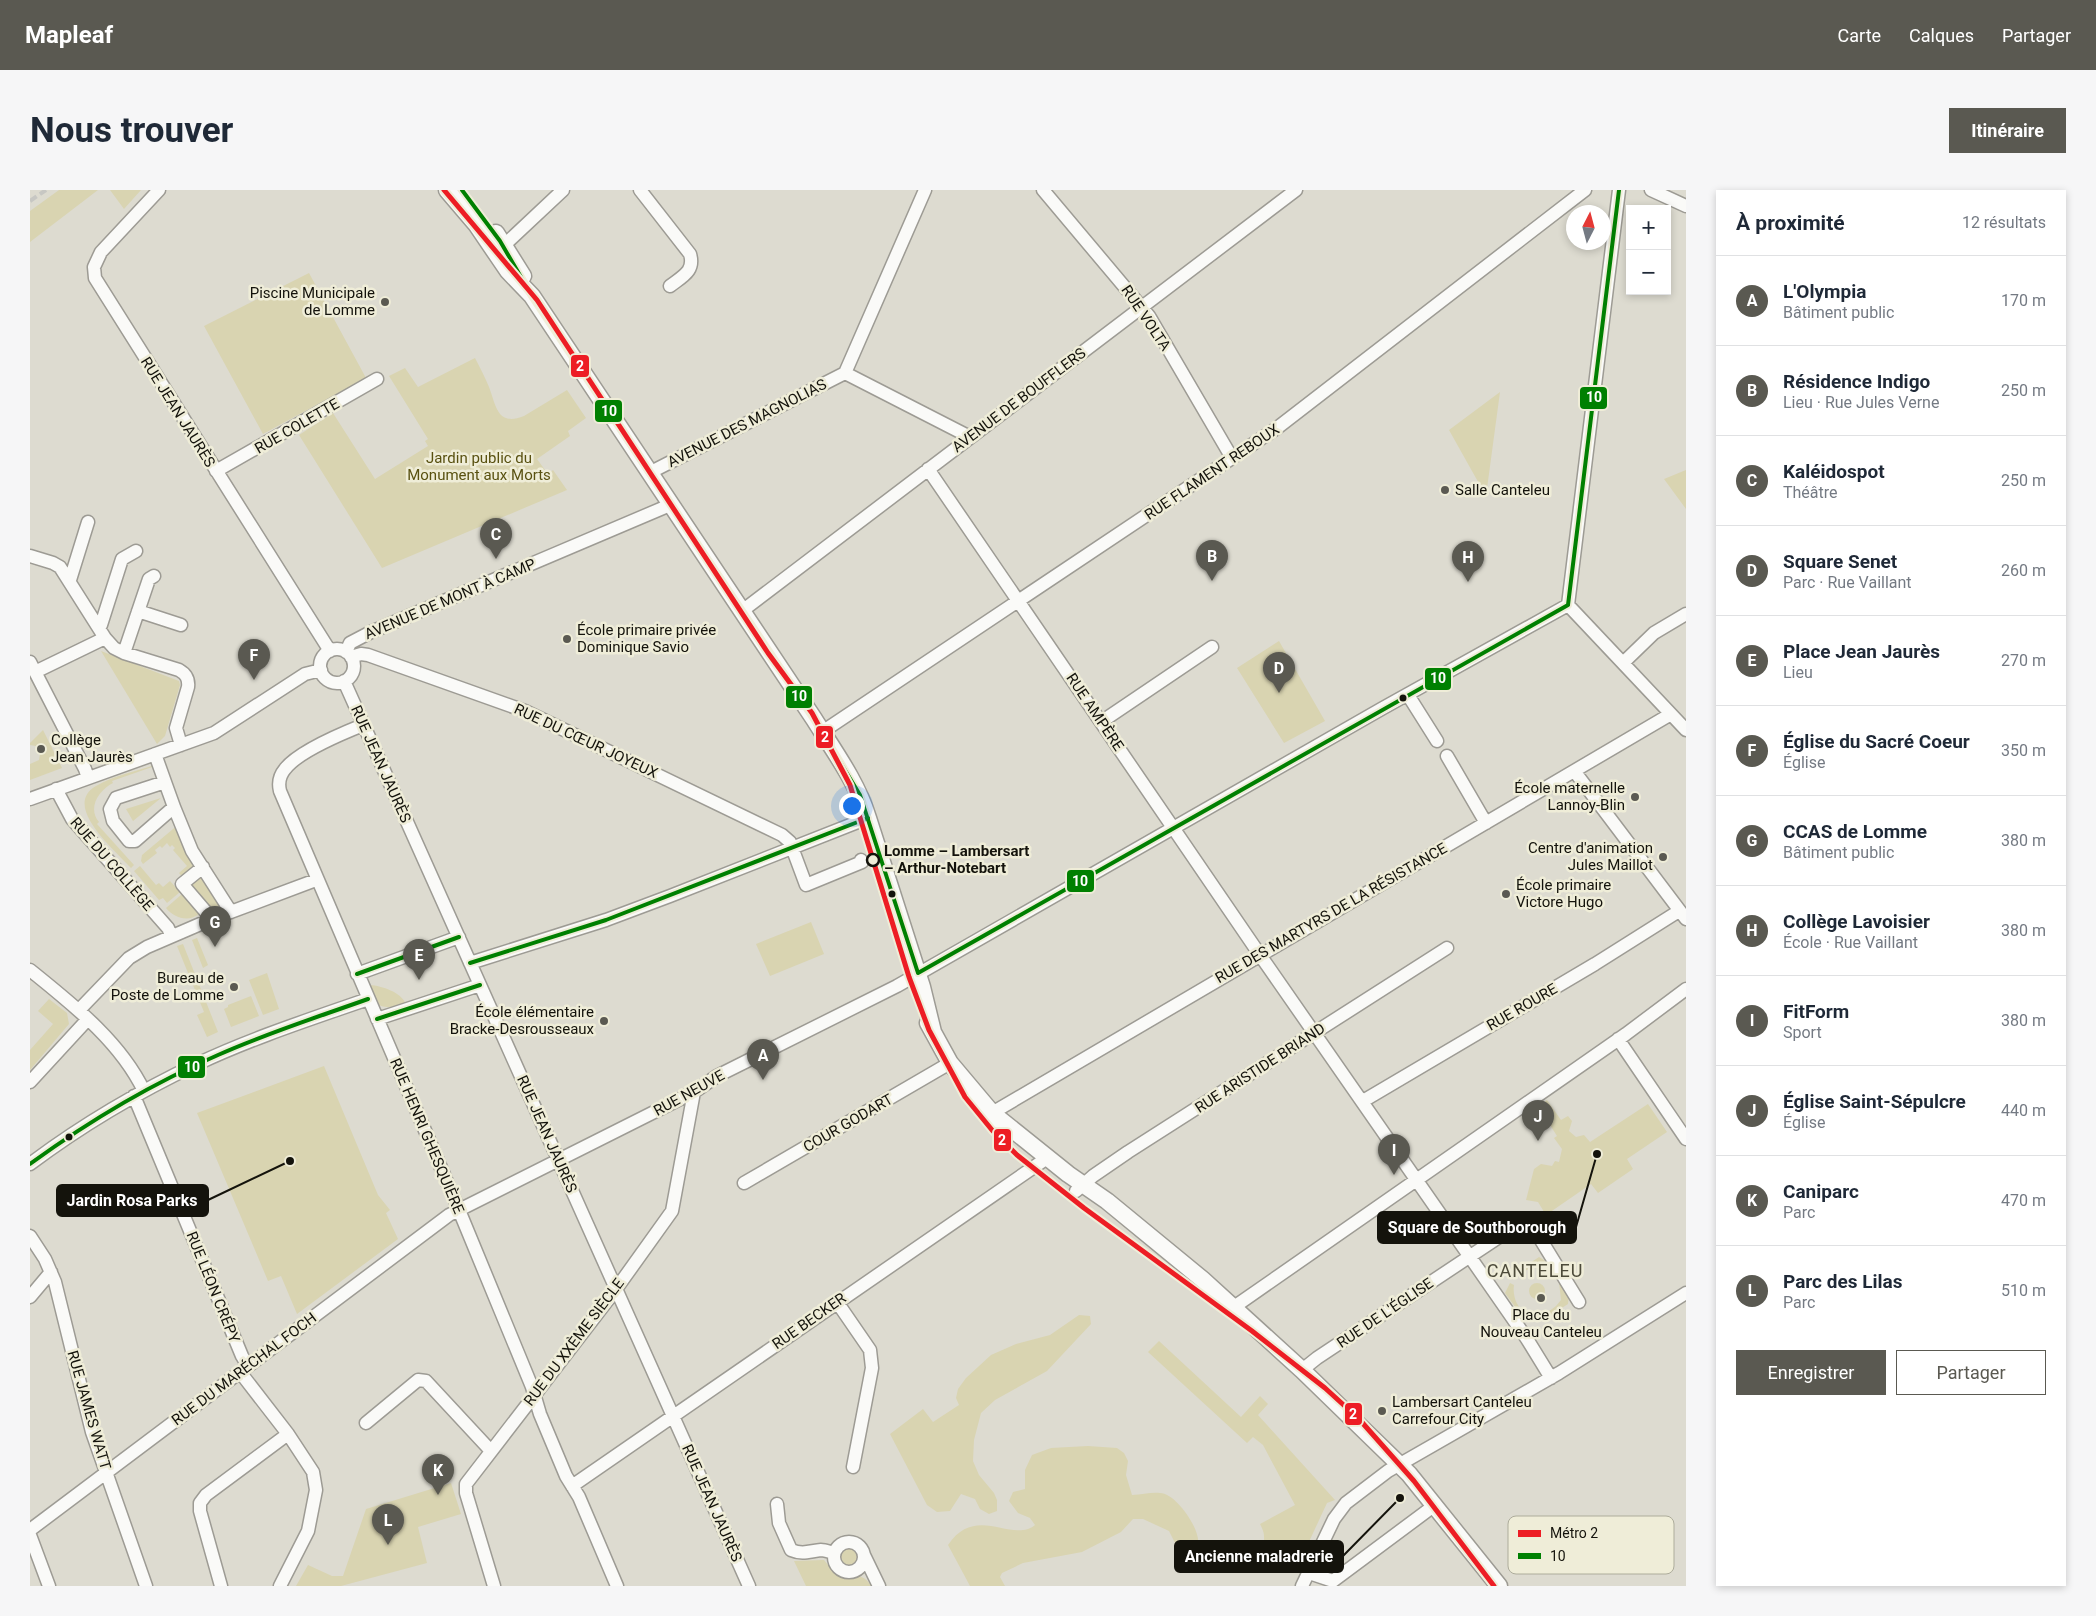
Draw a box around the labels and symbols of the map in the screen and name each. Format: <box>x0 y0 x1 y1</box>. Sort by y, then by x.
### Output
north arrow <box>1566 205 1611 250</box>
street label: RUE VOLTA <box>1118 282 1175 354</box>
place label: Piscine Municipale de Lomme <box>250 284 375 319</box>
marker: Piscine Municipale de Lomme <box>379 296 391 308</box>
street label: AVENUE DE BOUFFLERS <box>949 344 1089 456</box>
street label: RUE JEAN JAURÈS <box>137 354 219 470</box>
line badge: 2 <box>570 354 590 378</box>
text: 2 <box>576 358 584 374</box>
street label: AVENUE DES MAGNOLIAS <box>664 375 830 471</box>
line badge: 10 <box>1579 386 1608 410</box>
text: 10 <box>1586 389 1602 405</box>
street label: RUE COLETTE <box>252 394 343 457</box>
line badge: 10 <box>594 399 623 423</box>
text: 10 <box>601 403 617 419</box>
street label: RUE FLAMENT REBOUX <box>1141 420 1283 524</box>
park label: Jardin public du Monument aux Morts <box>407 449 551 484</box>
place label: Salle Canteleu <box>1455 481 1550 499</box>
marker: Salle Canteleu <box>1439 484 1451 496</box>
pin: C <box>480 518 512 559</box>
pin: B <box>1196 540 1228 581</box>
pin: H <box>1452 541 1484 582</box>
street label: AVENUE DE MONT À CAMP <box>362 555 538 643</box>
place label: École primaire privée Dominique Savio <box>577 621 716 656</box>
marker: École primaire privée Dominique Savio <box>561 633 573 645</box>
pin: F <box>238 639 270 680</box>
pin: D <box>1263 652 1295 693</box>
line badge: 10 <box>1424 667 1452 691</box>
street label: RUE AMPÈRE <box>1062 670 1128 755</box>
text: 10 <box>1430 670 1446 686</box>
line badge: 10 <box>785 685 813 709</box>
text: 10 <box>791 688 807 704</box>
unlabelled marker <box>1398 693 1408 703</box>
street label: RUE DU CŒUR JOYEUX <box>511 700 661 782</box>
street label: RUE JEAN JAURÈS <box>347 703 415 825</box>
line badge: 2 <box>815 725 834 749</box>
text: 2 <box>821 729 829 745</box>
place label: Collège Jean Jaurès <box>51 731 133 766</box>
marker: Collège Jean Jaurès <box>35 743 47 755</box>
place label: École maternelle Lannoy-Blin <box>1514 779 1625 814</box>
marker: École maternelle Lannoy-Blin <box>1629 791 1641 803</box>
your location <box>839 793 865 819</box>
street label: RUE DU COLLÈGE <box>66 814 158 915</box>
street label: RUE DES MARTYRS DE LA RÉSISTANCE <box>1212 839 1450 987</box>
place label: Centre d'animation Jules Maillot <box>1528 839 1653 874</box>
place label: Lomme – Lambersart – Arthur-Notebart <box>884 842 1029 877</box>
marker: Centre d'animation Jules Maillot <box>1657 851 1669 863</box>
marker: Lomme – Lambersart – Arthur-Notebart <box>866 853 880 867</box>
line badge: 10 <box>1066 869 1095 893</box>
text: 10 <box>1072 873 1088 889</box>
place label: École primaire Victore Hugo <box>1516 876 1611 911</box>
marker: École primaire Victore Hugo <box>1500 888 1512 900</box>
unlabelled marker <box>887 889 897 899</box>
pin: G <box>199 906 231 947</box>
pin: E <box>403 939 435 980</box>
place label: Bureau de Poste de Lomme <box>111 969 224 1004</box>
street label: RUE ROURE <box>1484 979 1561 1034</box>
marker: Bureau de Poste de Lomme <box>228 981 240 993</box>
place label: École élémentaire Bracke-Desrousseaux <box>450 1003 595 1038</box>
marker: École élémentaire Bracke-Desrousseaux <box>598 1015 610 1027</box>
street label: RUE ARISTIDE BRIAND <box>1192 1019 1328 1117</box>
pin: A <box>747 1039 779 1080</box>
line badge: 10 <box>177 1055 206 1079</box>
street label: RUE HENRI GHESQUIÈRE <box>386 1056 468 1217</box>
text: 10 <box>184 1059 200 1075</box>
street label: RUE NEUVE <box>650 1066 728 1120</box>
street label: RUE JEAN JAURÈS <box>513 1073 581 1195</box>
street label: COUR GODART <box>800 1090 896 1156</box>
pin: J <box>1522 1100 1554 1141</box>
line badge: 2 <box>993 1128 1012 1152</box>
unlabelled marker <box>64 1132 74 1142</box>
text: 2 <box>998 1132 1006 1148</box>
pin: I <box>1378 1134 1410 1175</box>
callout: Jardin Rosa Parks <box>57 1185 208 1216</box>
text: Jardin Rosa Parks <box>67 1191 197 1210</box>
callout: Square de Southborough <box>1378 1212 1576 1243</box>
text: Square de Southborough <box>1388 1218 1566 1237</box>
street label: RUE LÉON CRÉPY <box>182 1229 244 1345</box>
district label: CANTELEU <box>1487 1260 1583 1281</box>
street label: RUE DU XXÈME SIÈCLE <box>520 1274 628 1409</box>
street label: RUE DE L'ÉGLISE <box>1333 1274 1437 1352</box>
street label: RUE BECKER <box>769 1289 849 1353</box>
marker: Place du Nouveau Canteleu <box>1535 1292 1547 1304</box>
place label: Place du Nouveau Canteleu <box>1480 1306 1602 1341</box>
street label: RUE DU MARÉCHAL FOCH <box>168 1309 320 1429</box>
street label: RUE JAMES WATT <box>63 1348 115 1472</box>
place label: Lambersart Canteleu Carrefour City <box>1392 1393 1532 1428</box>
line badge: 2 <box>1344 1402 1363 1426</box>
marker: Lambersart Canteleu Carrefour City <box>1376 1405 1388 1417</box>
text: 2 <box>1349 1406 1357 1422</box>
street label: RUE JEAN JAURÈS <box>678 1442 746 1564</box>
pin: K <box>422 1454 454 1495</box>
pin: L <box>372 1504 404 1545</box>
legend <box>1508 1516 1674 1574</box>
text: Métro 2 <box>1550 1525 1598 1541</box>
callout: Ancienne maladrerie <box>1175 1541 1343 1572</box>
text: Ancienne maladrerie <box>1185 1547 1334 1566</box>
text: 10 <box>1550 1548 1566 1564</box>

